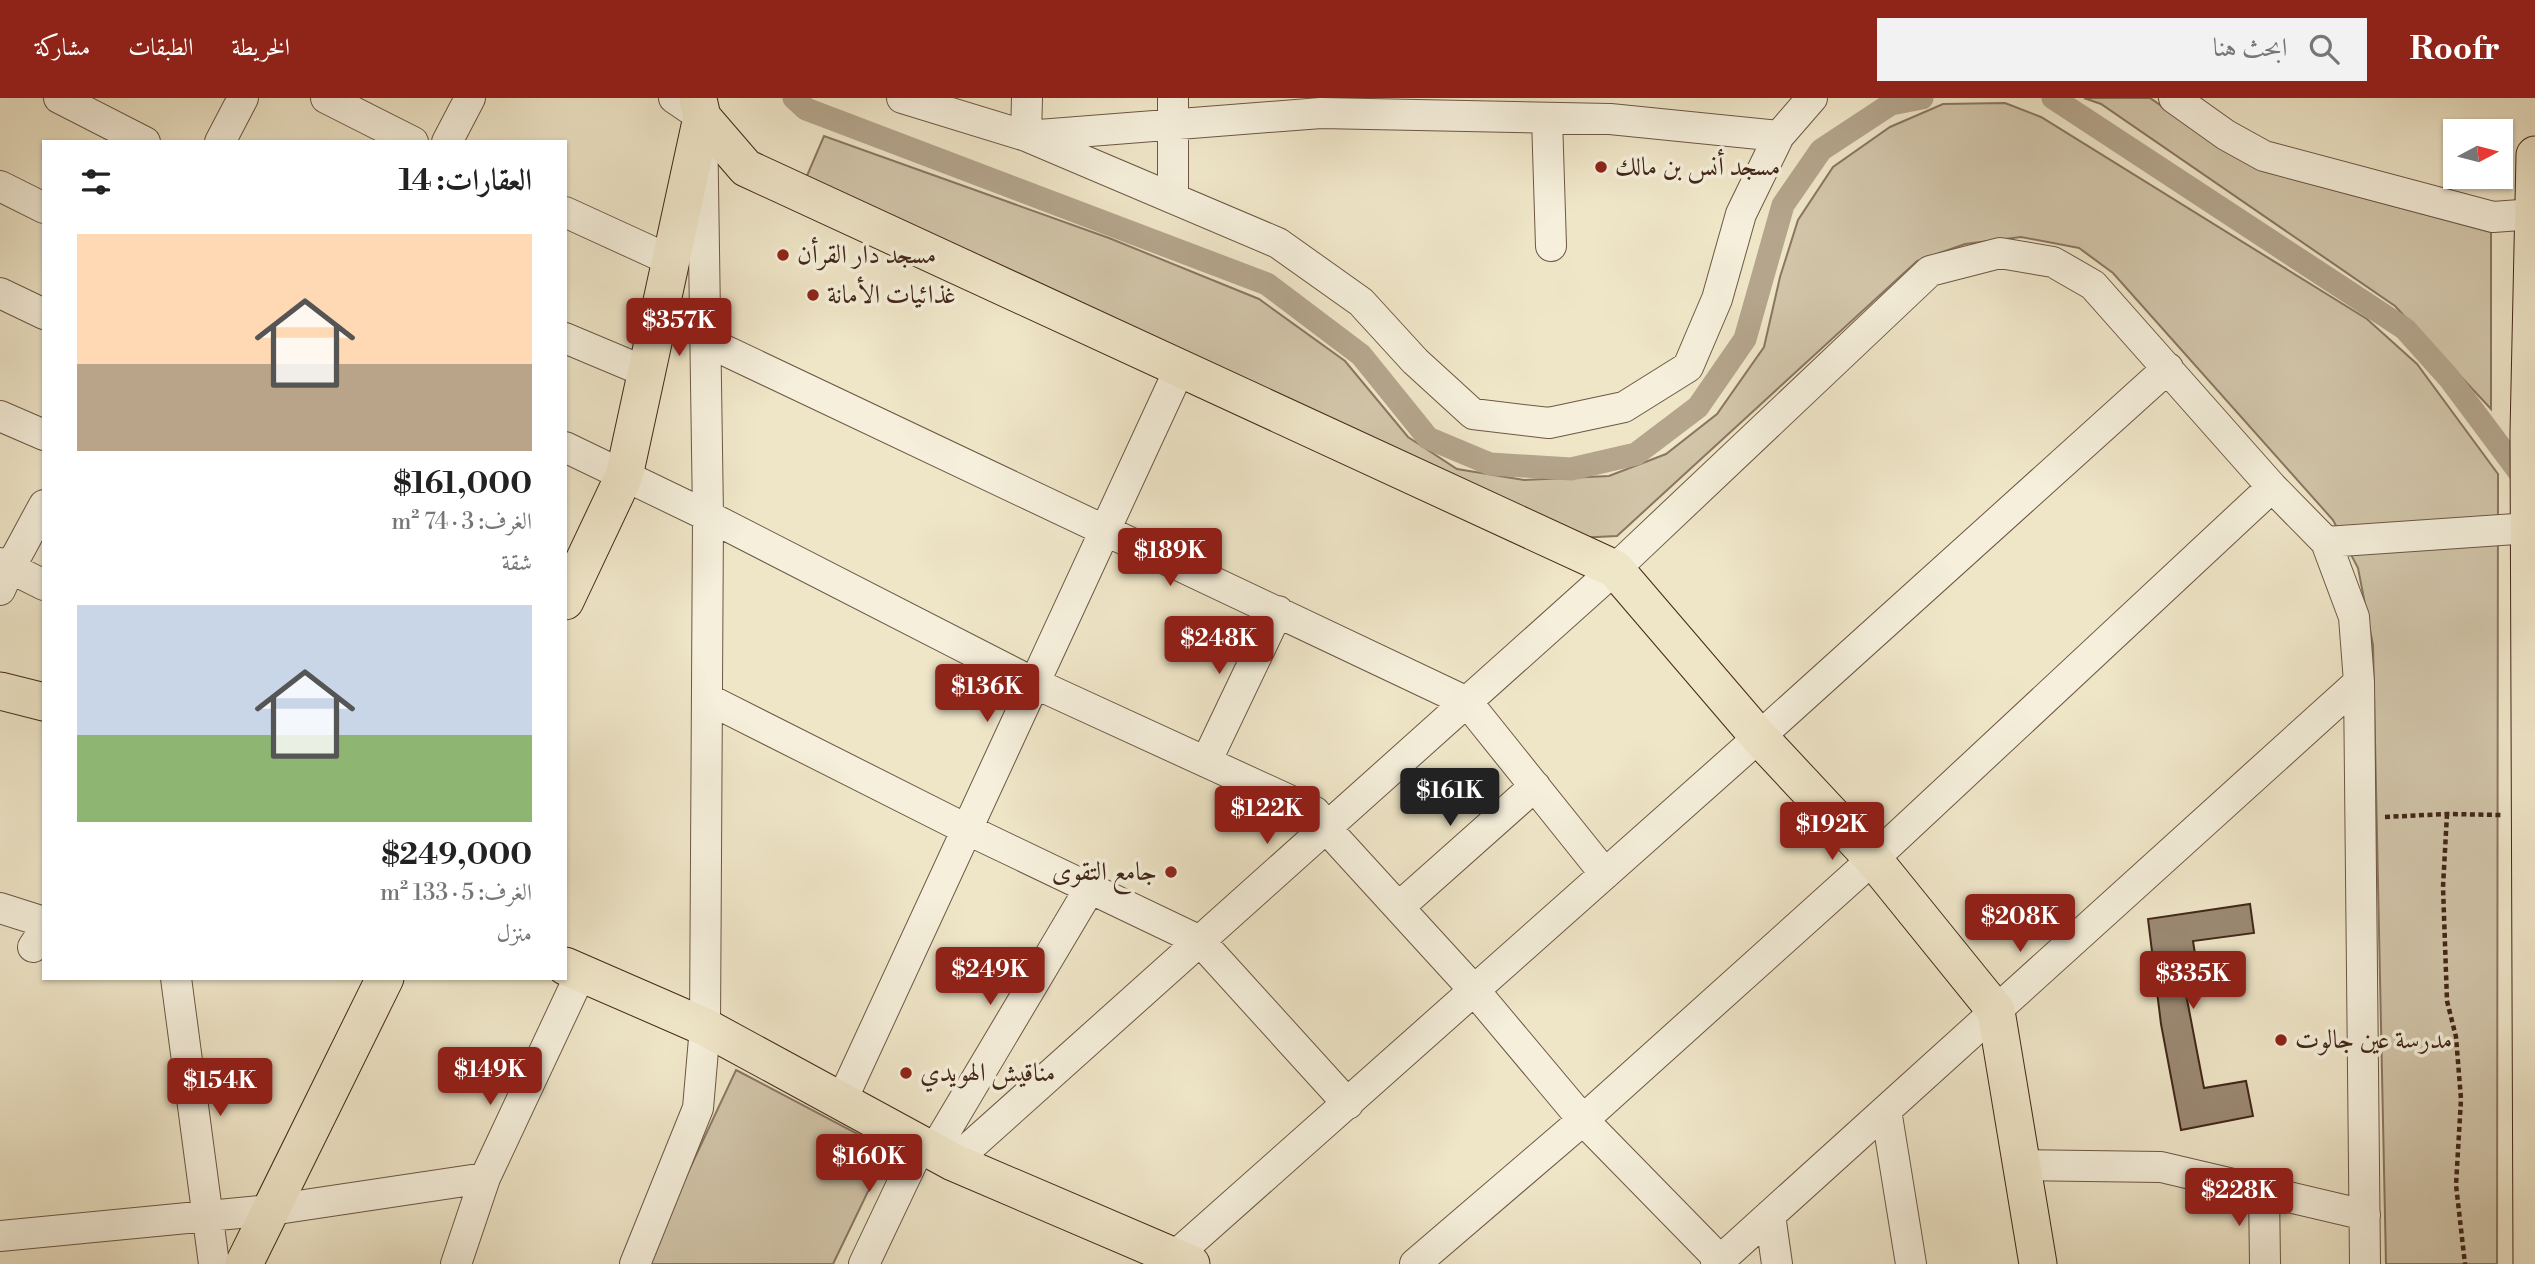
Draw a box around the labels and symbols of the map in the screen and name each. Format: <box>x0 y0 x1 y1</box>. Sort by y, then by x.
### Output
north arrow <box>2443 119 2513 189</box>
place label: مسجد أنس بن مالك <box>1615 149 1780 184</box>
marker: مسجد أنس بن مالك <box>1593 159 1609 175</box>
place label: مسجد دار القرأن <box>797 237 936 271</box>
marker: مسجد دار القرأن <box>775 247 791 263</box>
place label: غذائيات الأمانة <box>827 276 956 311</box>
marker: غذائيات الأمانة <box>805 287 821 303</box>
pin: $357K <box>630 299 728 358</box>
pin: $189K <box>1121 528 1219 588</box>
pin: $248K <box>1170 616 1268 676</box>
pin: $136K <box>938 664 1036 724</box>
pin: $161K <box>1401 768 1499 828</box>
pin: $122K <box>1218 786 1316 846</box>
pin: $192K <box>1783 802 1881 862</box>
place label: جامع التقوى <box>1052 856 1157 895</box>
marker: جامع التقوى <box>1163 864 1179 880</box>
pin: $208K <box>1971 894 2069 954</box>
pin: $249K <box>941 948 1039 1007</box>
pin: $335K <box>2144 951 2242 1011</box>
place label: مدرسة عين جالوت <box>2295 1024 2452 1056</box>
marker: مدرسة عين جالوت <box>2273 1032 2289 1048</box>
pin: $149K <box>441 1048 539 1107</box>
place label: مناقيش الهويدي <box>920 1057 1056 1093</box>
pin: $154K <box>171 1058 269 1118</box>
marker: مناقيش الهويدي <box>898 1065 914 1081</box>
pin: $160K <box>820 1134 918 1194</box>
pin: $228K <box>2190 1168 2288 1228</box>

